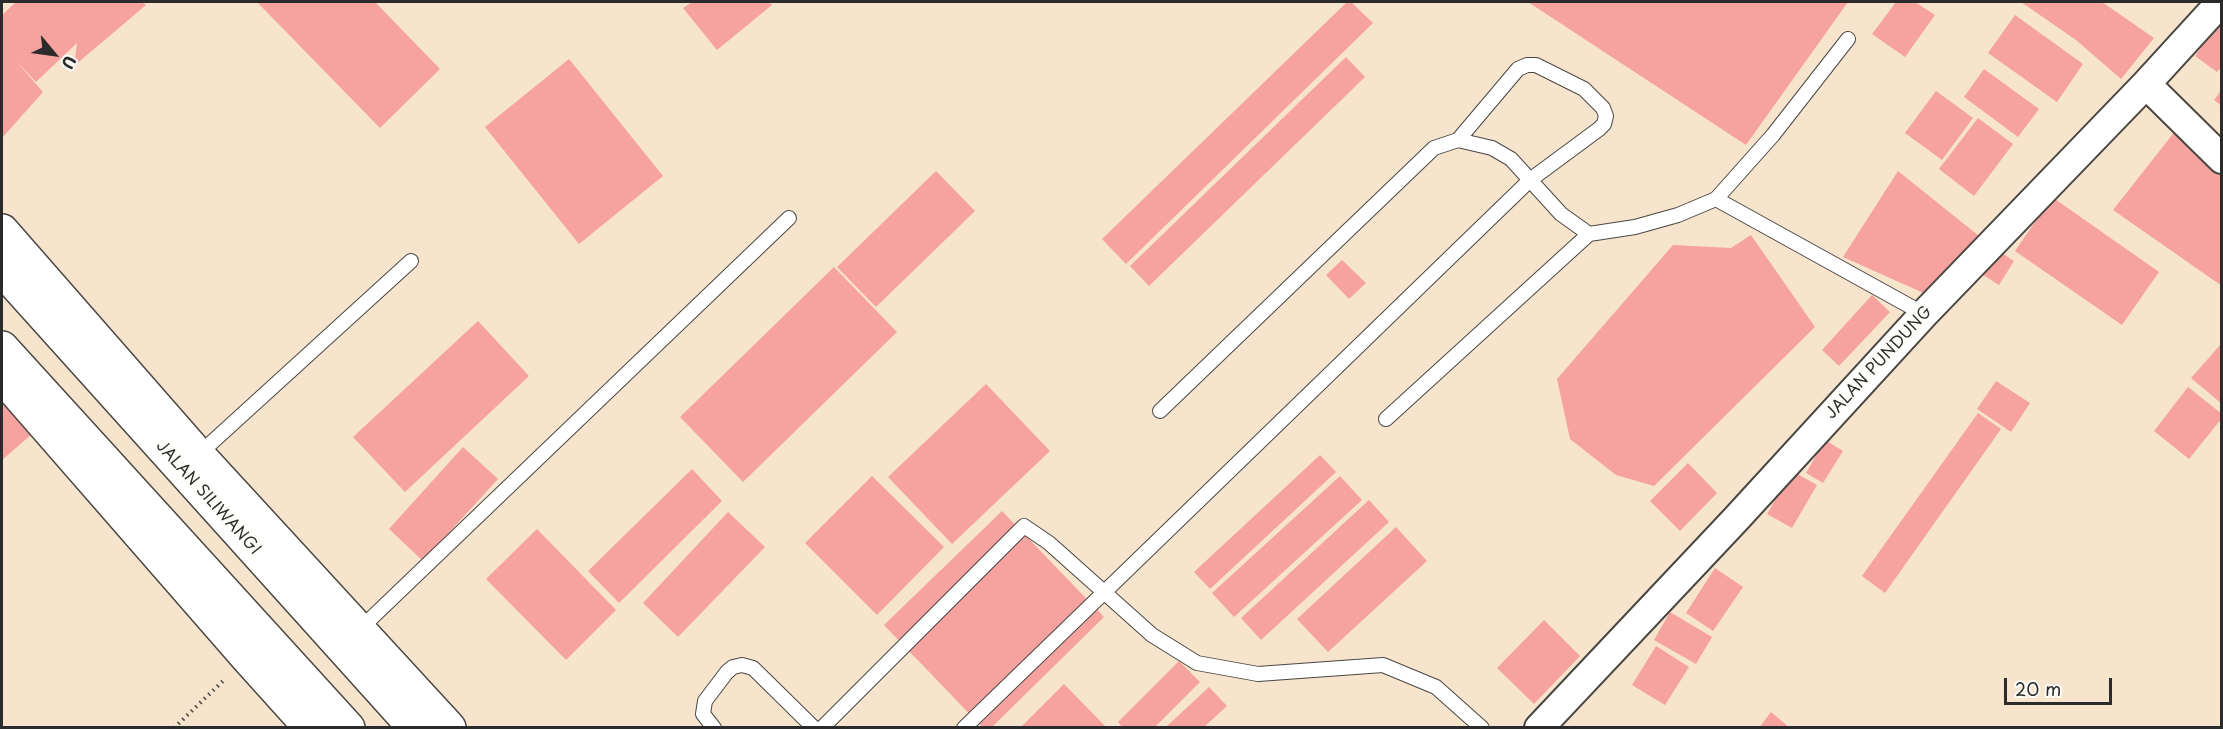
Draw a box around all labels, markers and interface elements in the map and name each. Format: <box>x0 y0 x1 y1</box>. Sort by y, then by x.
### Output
north arrow <box>24 24 84 84</box>
text: U <box>56 52 83 74</box>
street label: JALAN PUNDUNG <box>1822 303 1936 423</box>
street label: JALAN SILIWANGI <box>152 437 264 559</box>
scale bar <box>2007 666 2115 704</box>
text: 20 m <box>2015 675 2061 702</box>

